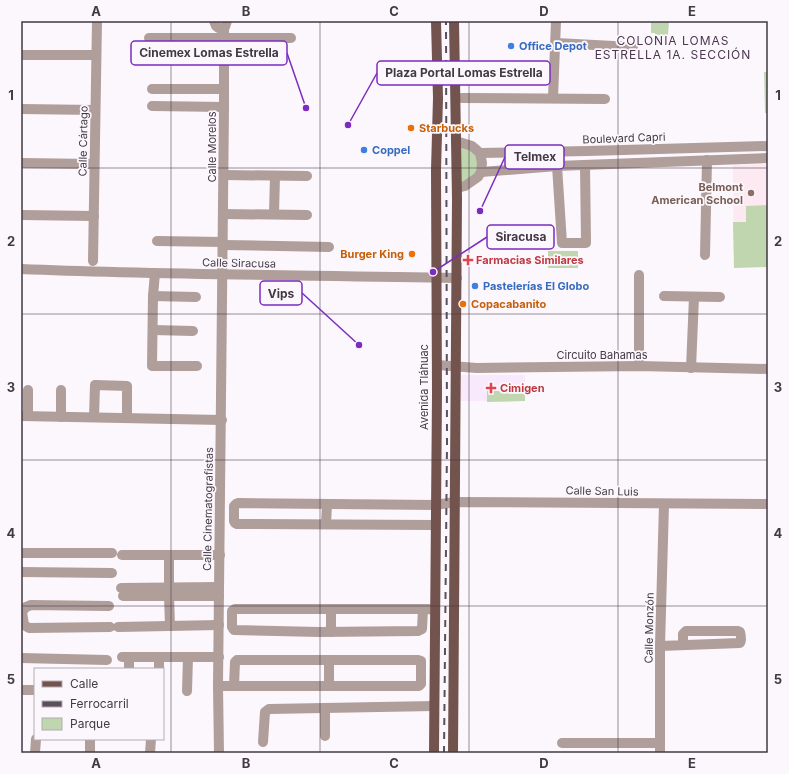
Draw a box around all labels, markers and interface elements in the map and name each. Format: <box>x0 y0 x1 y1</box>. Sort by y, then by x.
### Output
text: A <box>91 3 101 19</box>
text: B <box>242 3 251 19</box>
text: C <box>389 3 399 19</box>
text: D <box>539 3 549 19</box>
text: E <box>688 3 696 19</box>
district label: COLONIA LOMAS ESTRELLA 1A. SECCIÓN <box>595 33 751 62</box>
place label: Office Depot <box>519 39 587 53</box>
callout: Cinemex Lomas Estrella <box>131 41 287 65</box>
marker: Office Depot <box>506 41 516 51</box>
text: Cinemex Lomas Estrella <box>139 45 279 60</box>
callout: Plaza Portal Lomas Estrella <box>377 61 550 85</box>
text: Plaza Portal Lomas Estrella <box>385 65 543 80</box>
text: 1 <box>8 87 14 103</box>
text: 1 <box>775 87 781 103</box>
street label: Calle Cártago <box>75 105 91 176</box>
street label: Calle Morelos <box>205 111 219 183</box>
place label: Starbucks <box>419 121 474 135</box>
marker: Starbucks <box>406 123 416 133</box>
street label: Boulevard Capri <box>582 130 666 146</box>
place label: Coppel <box>372 143 410 157</box>
marker: Coppel <box>359 145 369 155</box>
callout: Telmex <box>505 145 564 169</box>
text: Telmex <box>514 149 556 164</box>
place label: Belmont American School <box>651 180 743 207</box>
marker: Belmont American School <box>746 188 756 198</box>
callout: Siracusa <box>487 225 554 249</box>
text: Siracusa <box>495 229 547 244</box>
text: 2 <box>7 233 15 249</box>
text: 2 <box>774 233 782 249</box>
place label: Burger King <box>340 247 404 261</box>
marker: Burger King <box>407 249 417 259</box>
place label: Farmacias Similares <box>476 253 584 267</box>
street label: Calle Siracusa <box>202 255 276 271</box>
marker: Farmacias Similares <box>463 255 473 265</box>
place label: Pastelerías El Globo <box>483 279 589 293</box>
callout: Vips <box>260 281 302 305</box>
marker: Pastelerías El Globo <box>470 281 480 291</box>
text: Vips <box>268 286 295 301</box>
place label: Copacabanito <box>471 297 546 311</box>
marker: Copacabanito <box>458 299 468 309</box>
street label: Avenida Tláhuac <box>417 344 431 430</box>
street label: Circuito Bahamas <box>557 348 648 362</box>
text: 3 <box>7 379 15 395</box>
text: 3 <box>774 379 782 395</box>
place label: Cimigen <box>500 381 545 395</box>
marker: Cimigen <box>485 382 497 394</box>
street label: Calle Cinematografistas <box>200 447 216 571</box>
street label: Calle San Luis <box>565 483 639 499</box>
text: 4 <box>7 525 16 541</box>
text: 4 <box>774 525 783 541</box>
street label: Calle Monzón <box>641 592 657 664</box>
legend <box>34 668 164 740</box>
text: 5 <box>7 671 15 687</box>
text: 5 <box>774 671 782 687</box>
text: Calle <box>70 676 98 691</box>
text: Ferrocarril <box>70 696 129 711</box>
text: Parque <box>70 716 110 731</box>
text: A <box>91 755 101 771</box>
text: B <box>242 755 251 771</box>
text: C <box>389 755 399 771</box>
text: D <box>539 755 549 771</box>
text: E <box>688 755 696 771</box>

